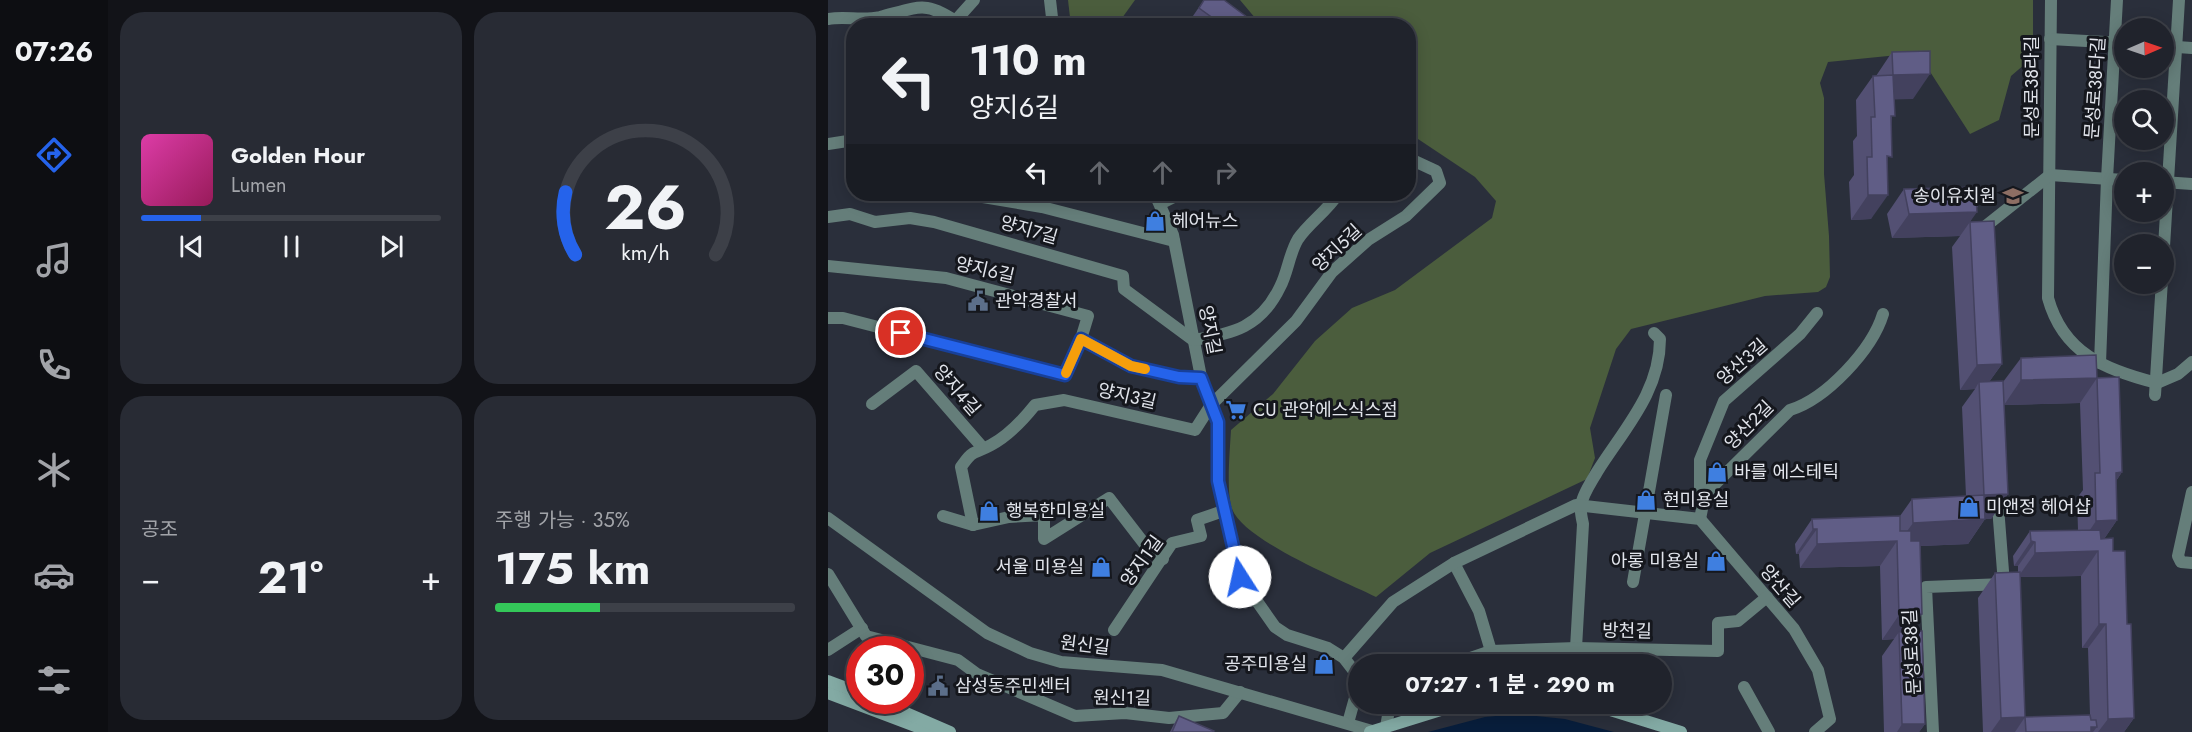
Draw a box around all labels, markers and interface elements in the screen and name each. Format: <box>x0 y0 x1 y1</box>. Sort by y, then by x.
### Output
north arrow <box>2114 18 2174 78</box>
map controls <box>2114 18 2174 294</box>
text: 110 m <box>969 30 1087 91</box>
text: 07:26 <box>15 32 93 71</box>
street label: 문성로38라길 <box>2019 36 2045 138</box>
street label: 문성로38다길 <box>2078 36 2112 140</box>
icon: left <box>870 42 948 120</box>
text: 양지6길 <box>969 88 1059 127</box>
button: search <box>2114 90 2174 150</box>
icon: directions <box>33 134 75 176</box>
text: Golden Hour <box>231 139 365 171</box>
icon: left <box>1020 156 1053 189</box>
icon: ahead <box>1083 156 1116 189</box>
icon: ahead <box>1146 156 1179 189</box>
icon: right <box>1209 156 1242 189</box>
text: 26 <box>604 162 686 252</box>
button: + <box>2114 162 2174 222</box>
text: Lumen <box>231 171 287 200</box>
place label: 송이유치원 <box>1913 183 1996 209</box>
school or university icon: 송이유치원 <box>2001 184 2025 208</box>
place label: 헤어뉴스 <box>1172 208 1238 234</box>
street label: 양지7길 <box>997 209 1061 251</box>
shop icon: 헤어뉴스 <box>1143 209 1167 233</box>
street label: 양지5길 <box>1306 218 1368 278</box>
icon: previous <box>175 230 208 263</box>
icon: pause <box>275 230 308 263</box>
icon: next <box>375 230 408 263</box>
button: − <box>2114 234 2174 294</box>
text: km/h <box>621 238 669 269</box>
icon: music <box>33 239 75 281</box>
street label: 양지6길 <box>953 251 1017 289</box>
place label: 관악경찰서 <box>995 288 1078 314</box>
public building icon: 관악경찰서 <box>966 289 990 313</box>
street label: 양지길 <box>1192 303 1228 357</box>
pin <box>875 307 926 358</box>
icon: arrive <box>884 316 917 349</box>
street label: 양산3길 <box>1711 333 1773 391</box>
icon: phone <box>33 344 75 386</box>
street label: 양지4길 <box>927 359 987 421</box>
street label: 양지3길 <box>1095 377 1159 415</box>
street label: 양산2길 <box>1719 395 1779 455</box>
place label: CU 관악에스식스점 <box>1253 397 1398 423</box>
supermarket icon: CU 관악에스식스점 <box>1224 398 1248 422</box>
icon: climate <box>33 449 75 491</box>
place label: 바를 에스테틱 <box>1734 459 1839 485</box>
shop icon: 바를 에스테틱 <box>1705 460 1729 484</box>
place label: 현미용실 <box>1663 487 1729 513</box>
shop icon: 현미용실 <box>1634 488 1658 512</box>
place label: 미앤정 헤어샵 <box>1986 494 2091 520</box>
shop icon: 미앤정 헤어샵 <box>1957 495 1981 519</box>
place label: 행복한미용실 <box>1006 498 1105 524</box>
shop icon: 행복한미용실 <box>977 499 1001 523</box>
text: 주행 가능 · 35% <box>495 506 630 535</box>
text: 공조 <box>141 515 178 544</box>
street label: 양지1길 <box>1115 530 1169 592</box>
text: 175 km <box>495 536 650 601</box>
text: 21° <box>258 545 323 610</box>
position arrow <box>1208 545 1272 609</box>
place label: 아롱 미용실 <box>1611 548 1699 574</box>
shop icon: 아롱 미용실 <box>1704 549 1728 573</box>
icon: car <box>33 554 75 596</box>
place label: 서울 미용실 <box>996 554 1084 580</box>
text: − <box>141 555 160 602</box>
text: + <box>421 555 441 602</box>
shop icon: 서울 미용실 <box>1089 555 1113 579</box>
street label: 양산길 <box>1754 559 1806 613</box>
street label: 문성로38길 <box>1897 608 1927 696</box>
street label: 방천길 <box>1602 618 1652 644</box>
street label: 원신길 <box>1059 629 1111 661</box>
speed limit sign: 30 <box>846 636 924 714</box>
place label: 공주미용실 <box>1224 651 1307 677</box>
shop icon: 공주미용실 <box>1312 652 1336 676</box>
icon: filters <box>33 659 75 701</box>
text: 07:27 · 1 분 · 290 m <box>1405 668 1615 700</box>
place label: 삼성동주민센터 <box>955 673 1071 699</box>
public building icon: 삼성동주민센터 <box>926 674 950 698</box>
street label: 원신1길 <box>1093 684 1151 712</box>

